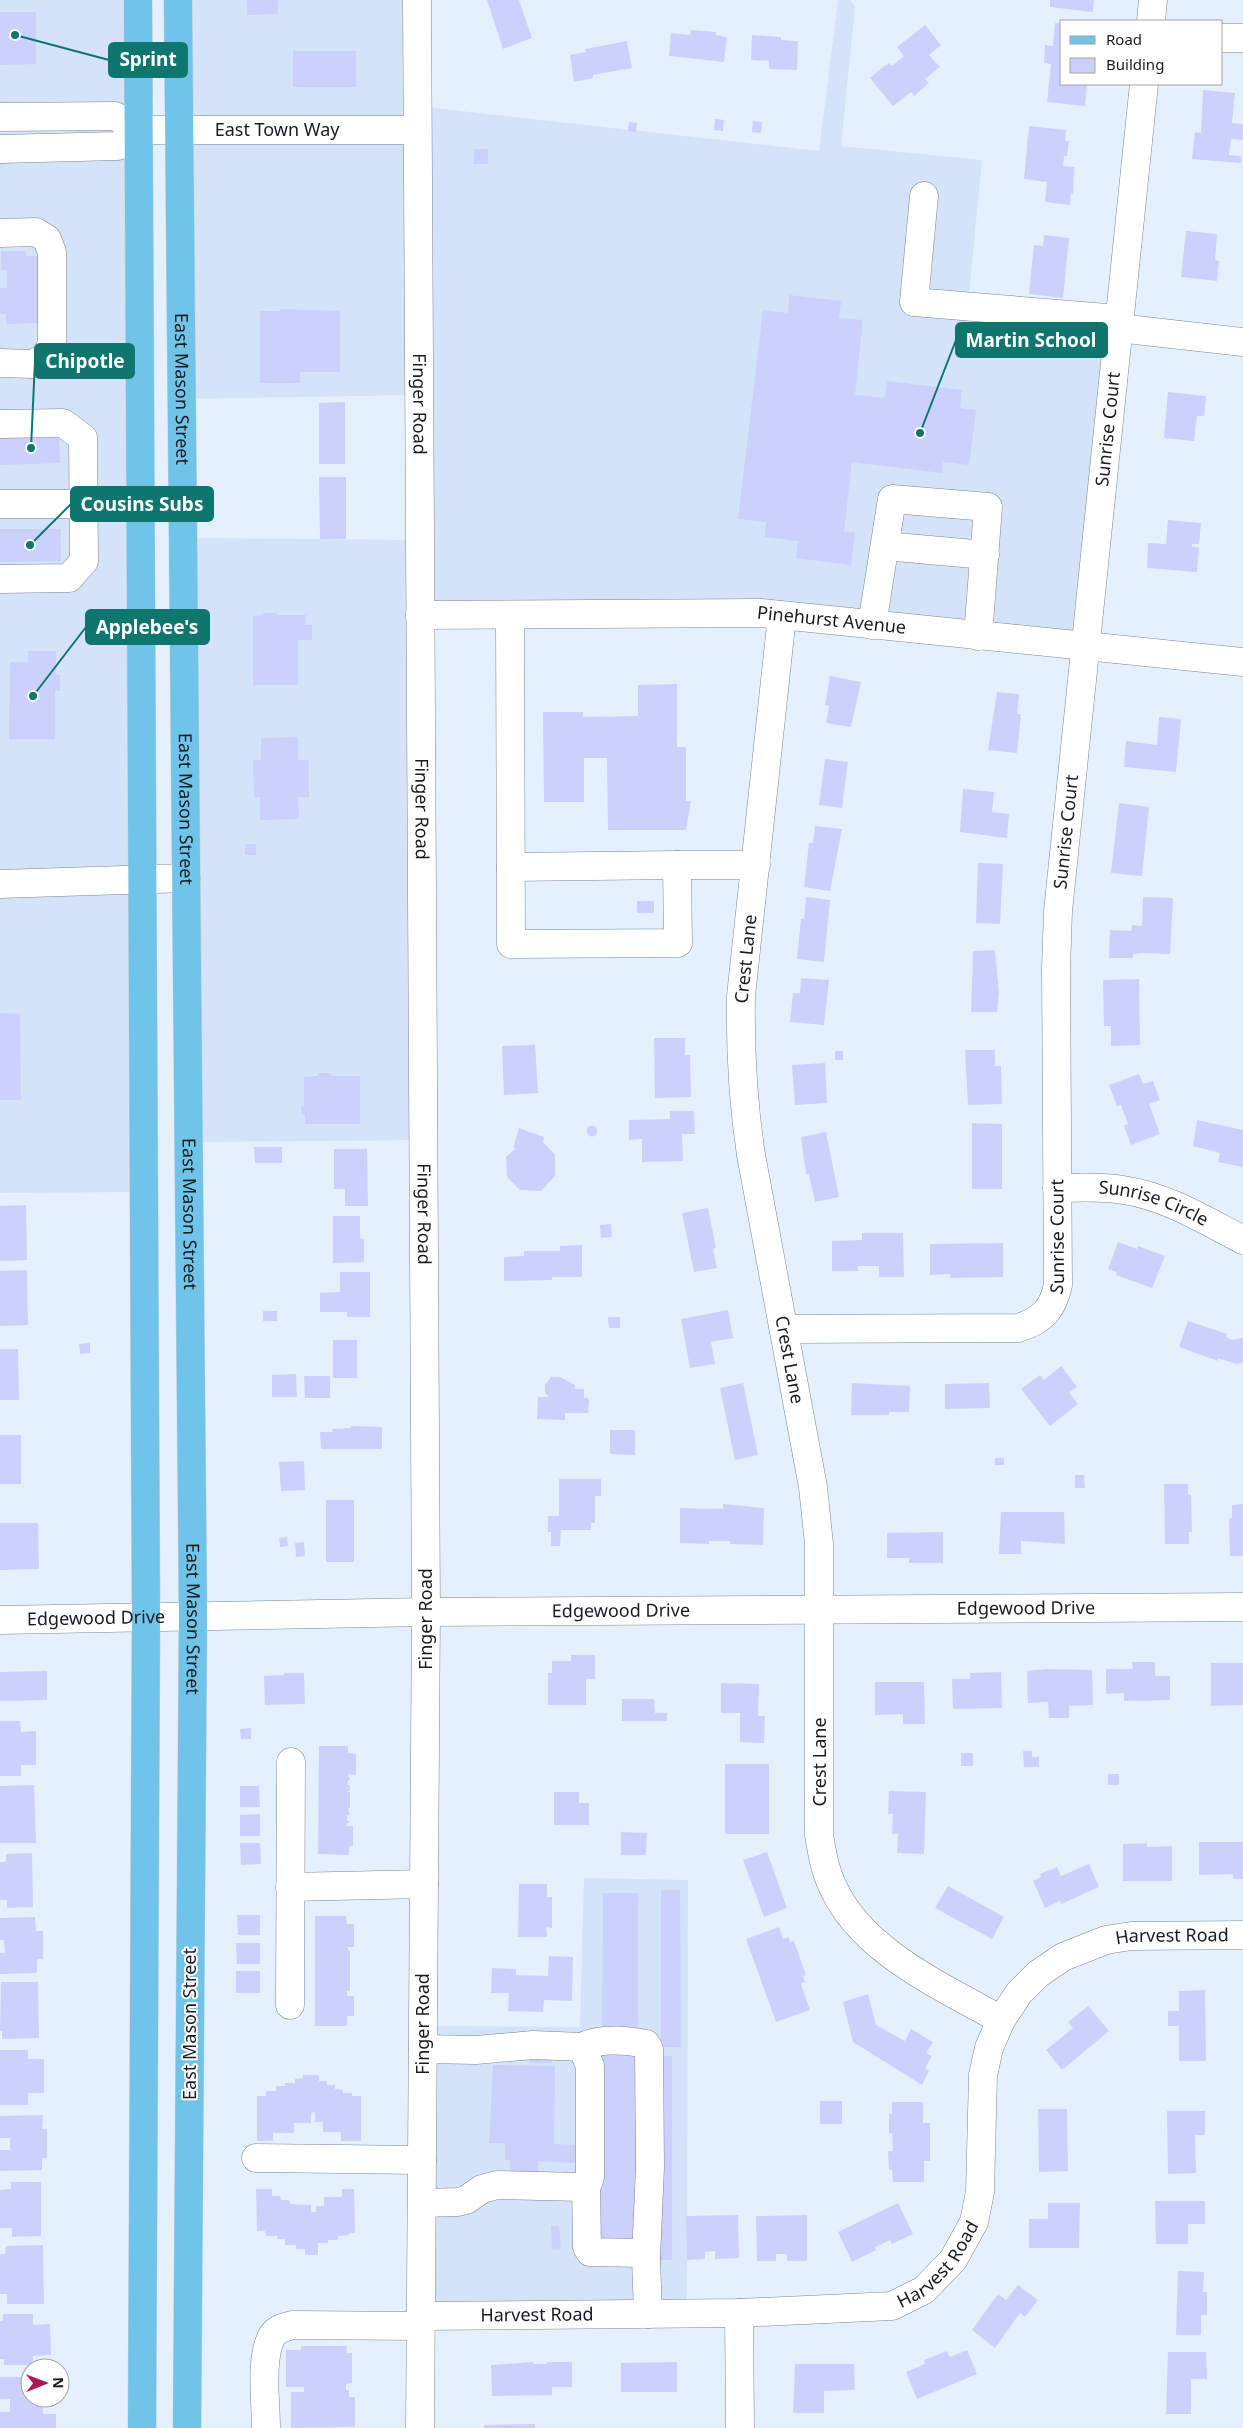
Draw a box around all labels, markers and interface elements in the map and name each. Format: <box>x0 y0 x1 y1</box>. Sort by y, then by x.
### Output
legend <box>1060 20 1223 85</box>
text: Road <box>1106 29 1142 49</box>
callout: Sprint <box>109 43 187 77</box>
text: Sprint <box>119 46 177 72</box>
text: Building <box>1106 54 1164 74</box>
street label: East Town Way <box>215 117 340 141</box>
street label: East Mason Street <box>170 313 195 466</box>
callout: Martin School <box>956 323 1107 357</box>
text: Martin School <box>965 327 1097 353</box>
callout: Chipotle <box>35 344 134 378</box>
text: Chipotle <box>45 348 125 374</box>
street label: Finger Road <box>408 353 433 455</box>
street label: Sunrise Court <box>1089 370 1125 487</box>
callout: Cousins Subs <box>71 487 213 521</box>
text: Cousins Subs <box>81 491 203 517</box>
street label: Pinehurst Avenue <box>756 600 907 639</box>
callout: Applebee's <box>86 610 209 644</box>
text: Applebee's <box>96 614 198 640</box>
street label: East Mason Street <box>174 733 199 886</box>
street label: Finger Road <box>410 758 435 860</box>
street label: Sunrise Court <box>1047 773 1083 890</box>
street label: Crest Lane <box>728 913 762 1005</box>
street label: East Mason Street <box>178 1138 203 1291</box>
street label: Finger Road <box>412 1163 437 1265</box>
street label: Sunrise Circle <box>1098 1175 1213 1231</box>
street label: Sunrise Court <box>1043 1178 1069 1297</box>
street label: Crest Lane <box>770 1313 810 1406</box>
street label: East Mason Street <box>181 1543 206 1696</box>
street label: Finger Road <box>413 1568 437 1670</box>
street label: Edgewood Drive <box>957 1595 1095 1620</box>
street label: Edgewood Drive <box>552 1597 690 1622</box>
street label: Edgewood Drive <box>27 1604 165 1630</box>
street label: Crest Lane <box>807 1717 831 1807</box>
street label: Harvest Road <box>1114 1922 1229 1949</box>
street label: East Mason Street <box>177 1948 201 2100</box>
street label: Finger Road <box>410 1973 434 2075</box>
street label: Harvest Road <box>893 2216 983 2313</box>
street label: Harvest Road <box>480 2301 594 2326</box>
north arrow <box>20 2358 70 2408</box>
text: N <box>49 2377 68 2389</box>

